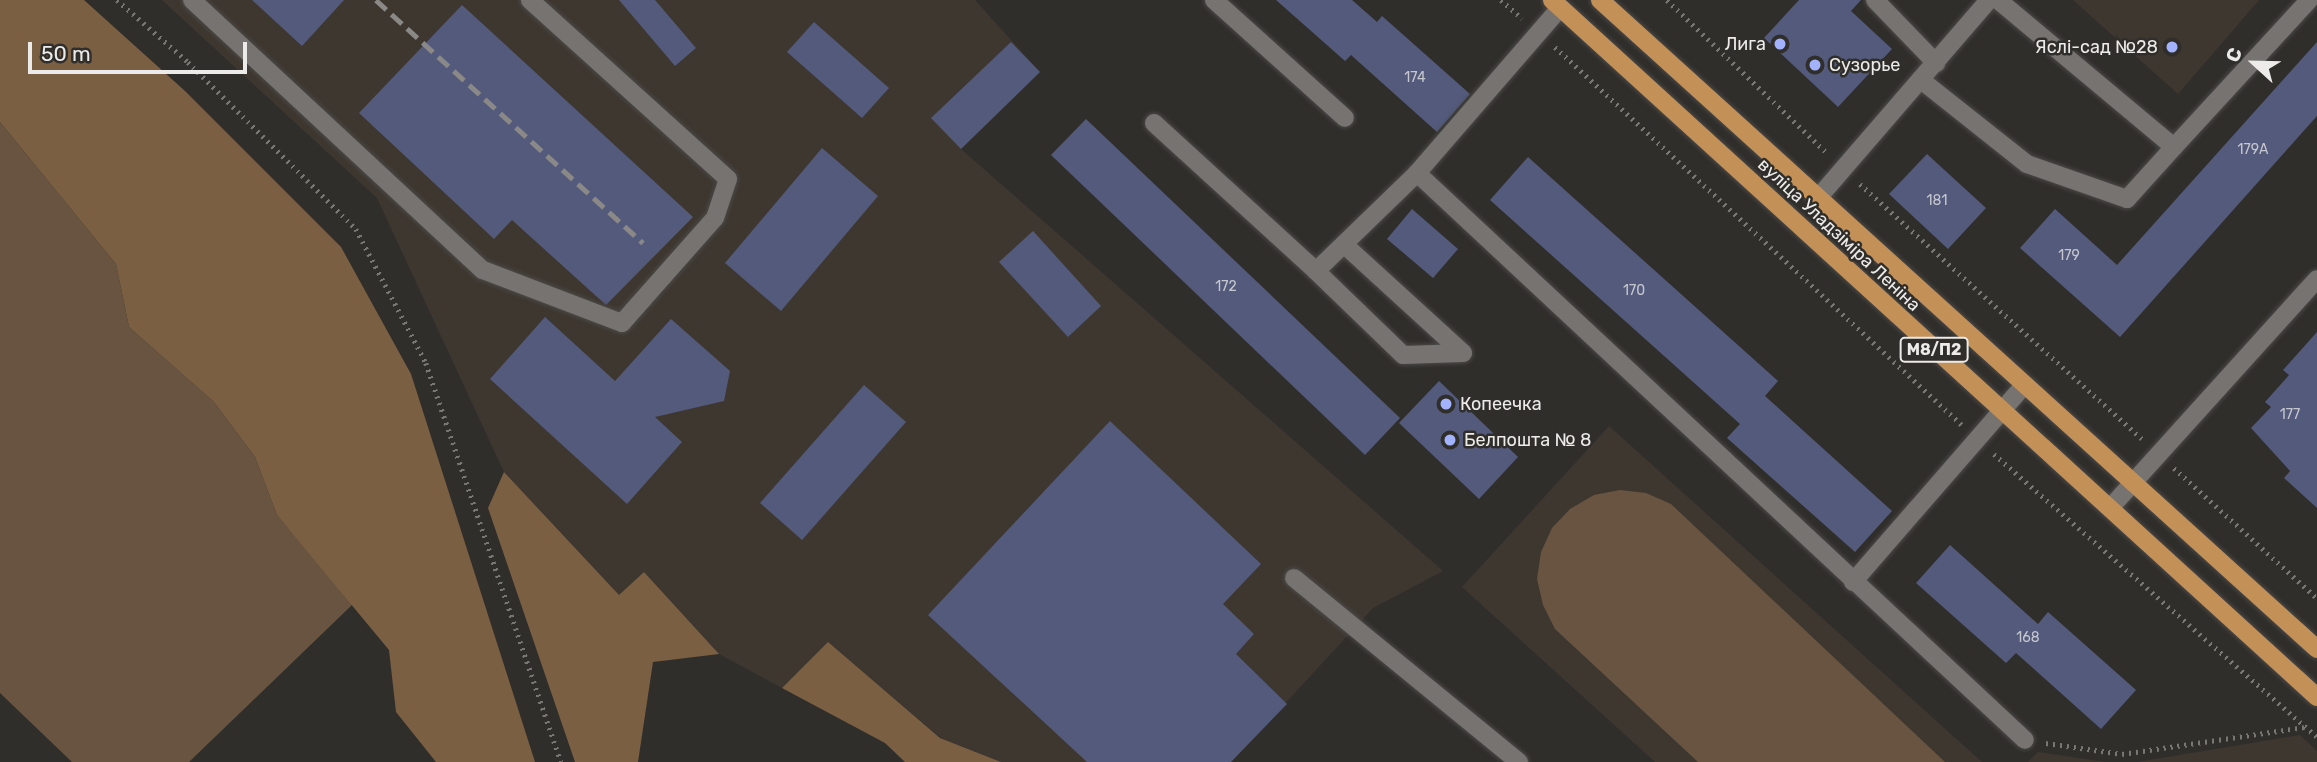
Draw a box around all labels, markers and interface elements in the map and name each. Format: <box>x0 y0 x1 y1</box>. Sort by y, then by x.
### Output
scale bar <box>32 28 250 72</box>
north arrow <box>2219 28 2289 98</box>
place label: Лига <box>1725 33 1766 55</box>
marker: Лига <box>1772 36 1788 52</box>
place label: Яслі-сад №28 <box>2035 36 2158 58</box>
marker: Яслі-сад №28 <box>2164 39 2180 55</box>
text: 50 m <box>41 41 91 66</box>
text: С <box>2221 44 2247 65</box>
place label: Сузорье <box>1829 54 1900 76</box>
marker: Сузорье <box>1807 57 1823 73</box>
house number: 174 <box>1404 70 1426 86</box>
house number: 179А <box>2238 142 2268 158</box>
street label: вуліца Уладзіміра Леніна <box>1753 154 1925 316</box>
house number: 181 <box>1927 193 1947 209</box>
house number: 179 <box>2058 248 2080 264</box>
house number: 172 <box>1215 279 1237 295</box>
house number: 170 <box>1623 283 1645 299</box>
road number: М8/П2 <box>1899 338 1969 362</box>
place label: Копеечка <box>1460 393 1542 415</box>
marker: Копеечка <box>1438 396 1454 412</box>
house number: 177 <box>2280 407 2300 423</box>
place label: Белпошта № 8 <box>1464 429 1591 451</box>
marker: Белпошта № 8 <box>1442 432 1458 448</box>
house number: 168 <box>2016 630 2040 646</box>

